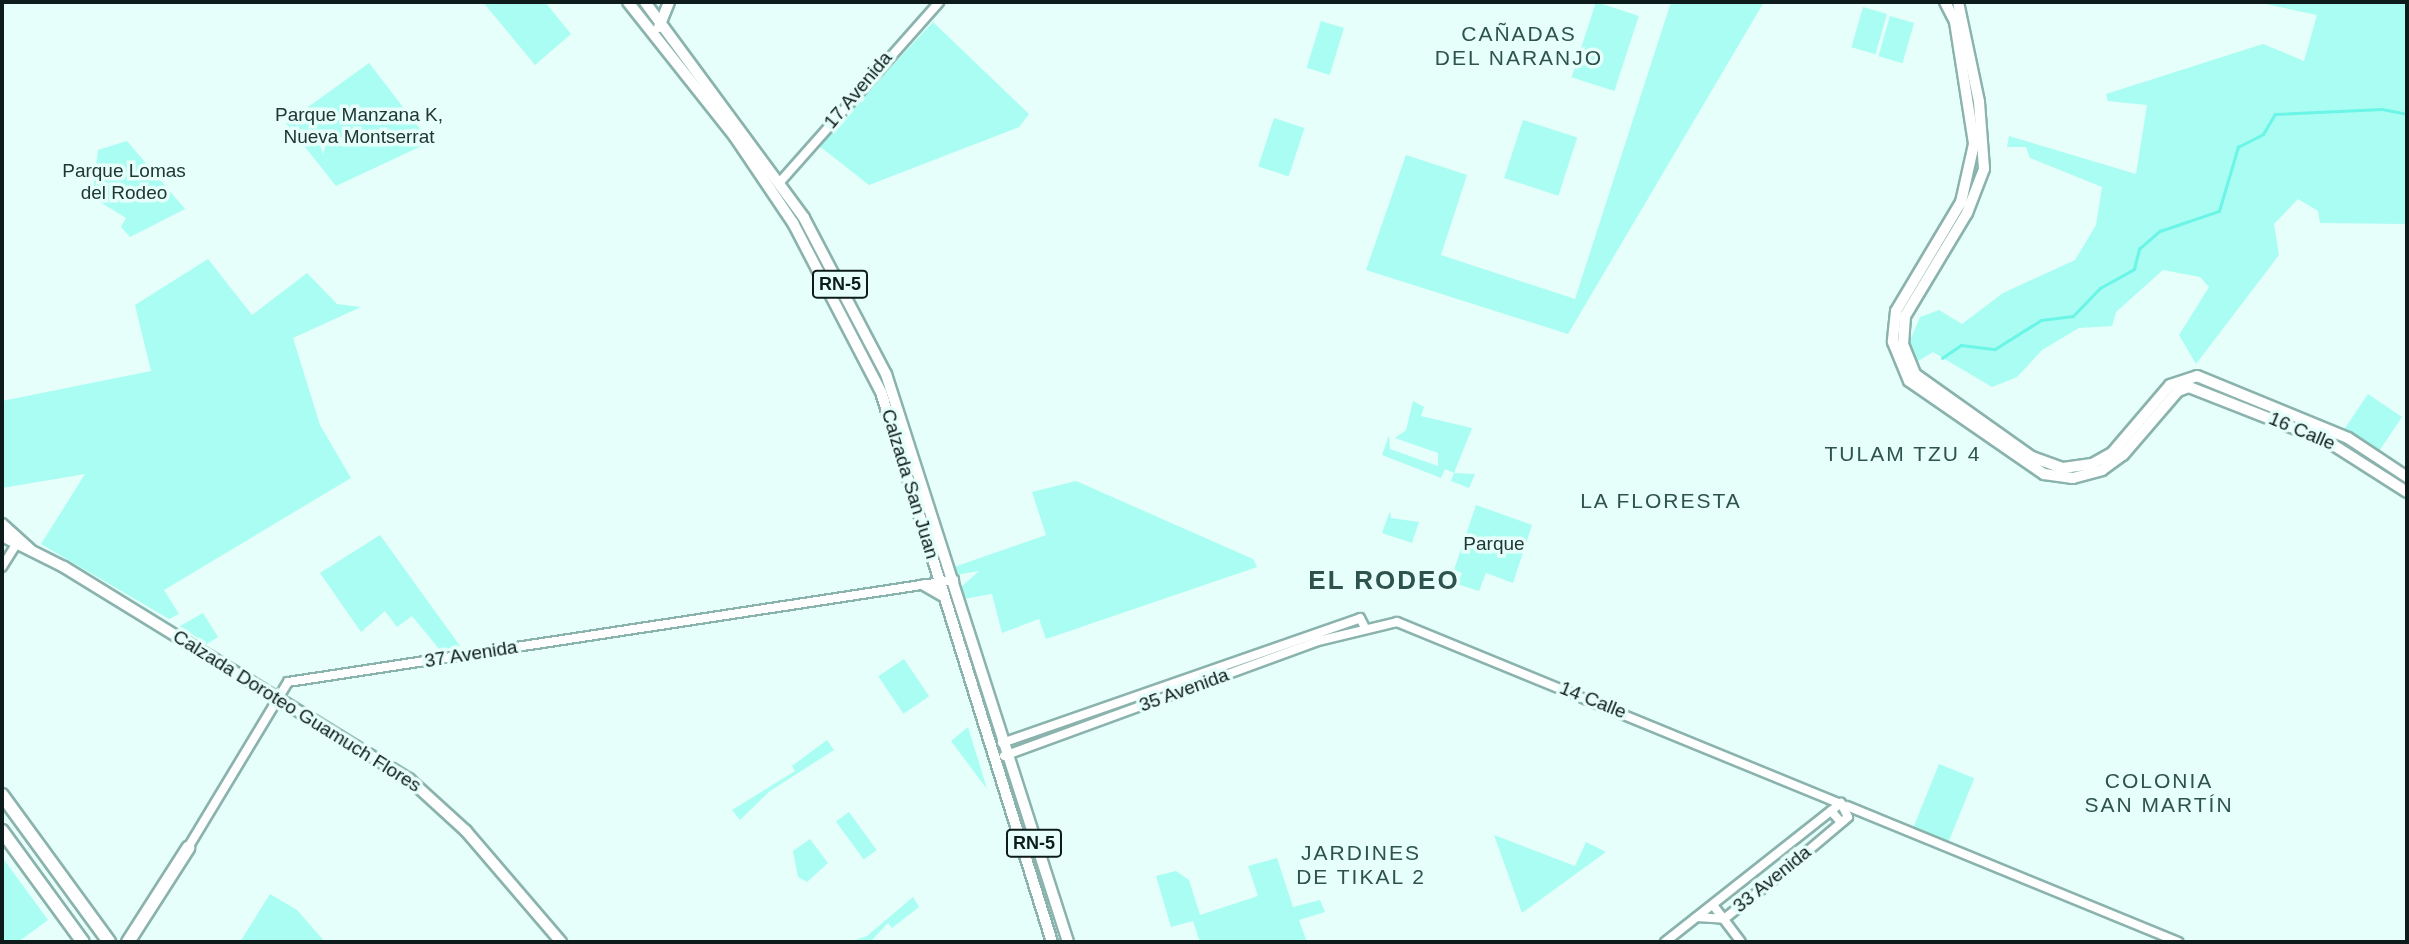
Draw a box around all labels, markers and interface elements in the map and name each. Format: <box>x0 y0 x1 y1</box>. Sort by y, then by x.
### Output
district label: CAÑADAS DEL NARANJO <box>1436 21 1602 71</box>
street label: 17 Avenida <box>819 46 897 134</box>
park label: Parque Manzana K, Nueva Montserrat <box>275 104 443 148</box>
park label: Parque Lomas del Rodeo <box>62 160 186 204</box>
road number: RN-5 <box>810 270 870 298</box>
street label: Calzada San Juan <box>876 406 944 562</box>
street label: 16 Calle <box>2265 407 2339 455</box>
district label: TULAM TZU 4 <box>1826 441 1980 467</box>
district label: LA FLORESTA <box>1581 488 1741 514</box>
park label: Parque <box>1463 533 1525 555</box>
district label: EL RODEO <box>1309 565 1459 597</box>
street label: Calzada Doroteo Guamuch Flores <box>169 625 425 797</box>
street label: 37 Avenida <box>422 635 520 673</box>
street label: 35 Avenida <box>1136 663 1232 717</box>
street label: 14 Calle <box>1556 676 1630 724</box>
district label: COLONIA SAN MARTÍN <box>2086 768 2232 818</box>
road number: RN-5 <box>1004 828 1064 858</box>
district label: JARDINES DE TIKAL 2 <box>1297 840 1425 890</box>
street label: 33 Avenida <box>1728 840 1816 918</box>

